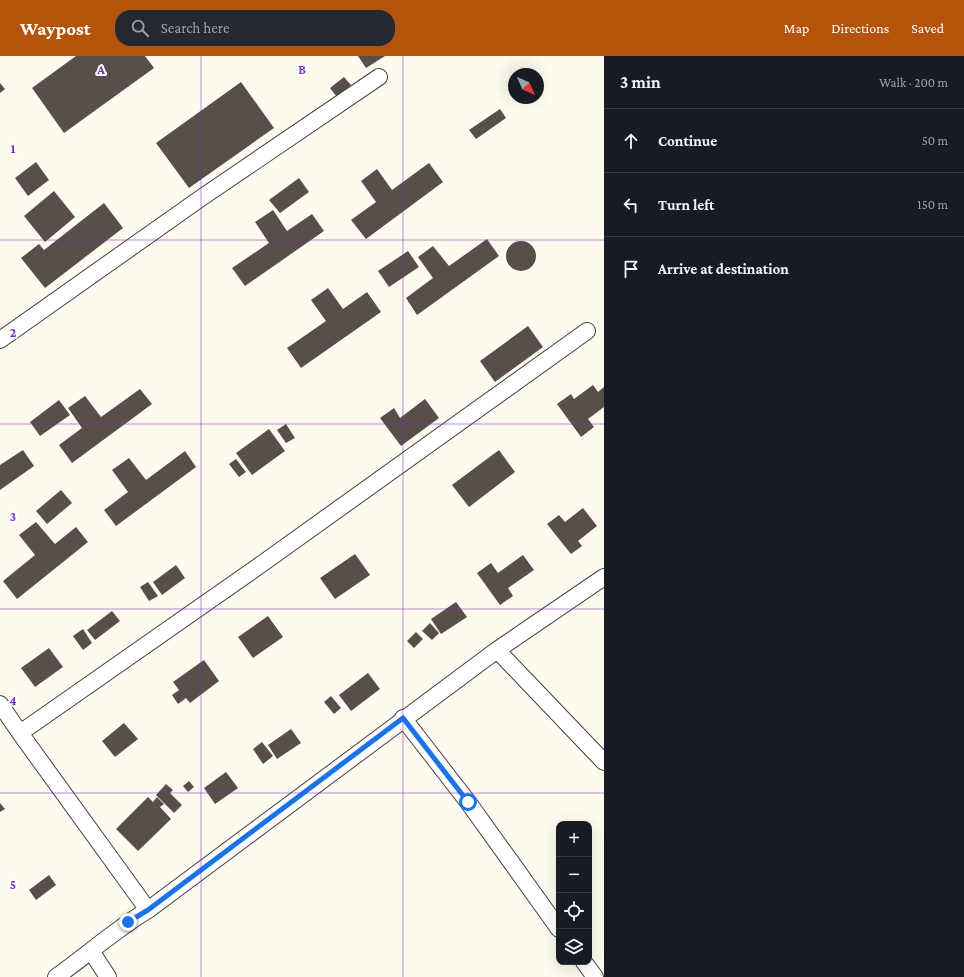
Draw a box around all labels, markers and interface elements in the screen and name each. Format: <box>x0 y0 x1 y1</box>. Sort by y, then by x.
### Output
search box <box>115 10 395 46</box>
icon: search <box>129 17 151 39</box>
text: Waypost <box>20 18 91 39</box>
text: Search here <box>161 20 229 36</box>
text: Map <box>784 20 809 36</box>
text: Directions <box>831 20 889 36</box>
text: Saved <box>911 20 944 36</box>
text: A <box>96 62 105 77</box>
text: B <box>298 62 306 77</box>
north arrow <box>508 68 544 104</box>
text: 3 min <box>620 73 661 92</box>
text: Walk · 200 m <box>879 75 948 90</box>
icon: ahead <box>620 130 642 152</box>
text: Continue <box>658 133 717 149</box>
text: 50 m <box>922 133 948 148</box>
text: 1 <box>11 141 16 156</box>
icon: left <box>620 194 642 216</box>
text: Turn left <box>658 197 714 213</box>
text: 150 m <box>917 197 948 212</box>
icon: arrive <box>620 258 642 280</box>
text: Arrive at destination <box>658 261 789 277</box>
text: 2 <box>10 325 17 340</box>
text: 3 <box>10 509 16 524</box>
text: 4 <box>9 693 17 708</box>
route start <box>459 793 477 811</box>
map controls <box>556 821 592 965</box>
button: + <box>556 821 592 857</box>
button: − <box>556 857 592 893</box>
text: 5 <box>10 877 16 892</box>
button: locate <box>556 893 592 929</box>
route end <box>119 913 137 931</box>
button: layers <box>556 929 592 965</box>

